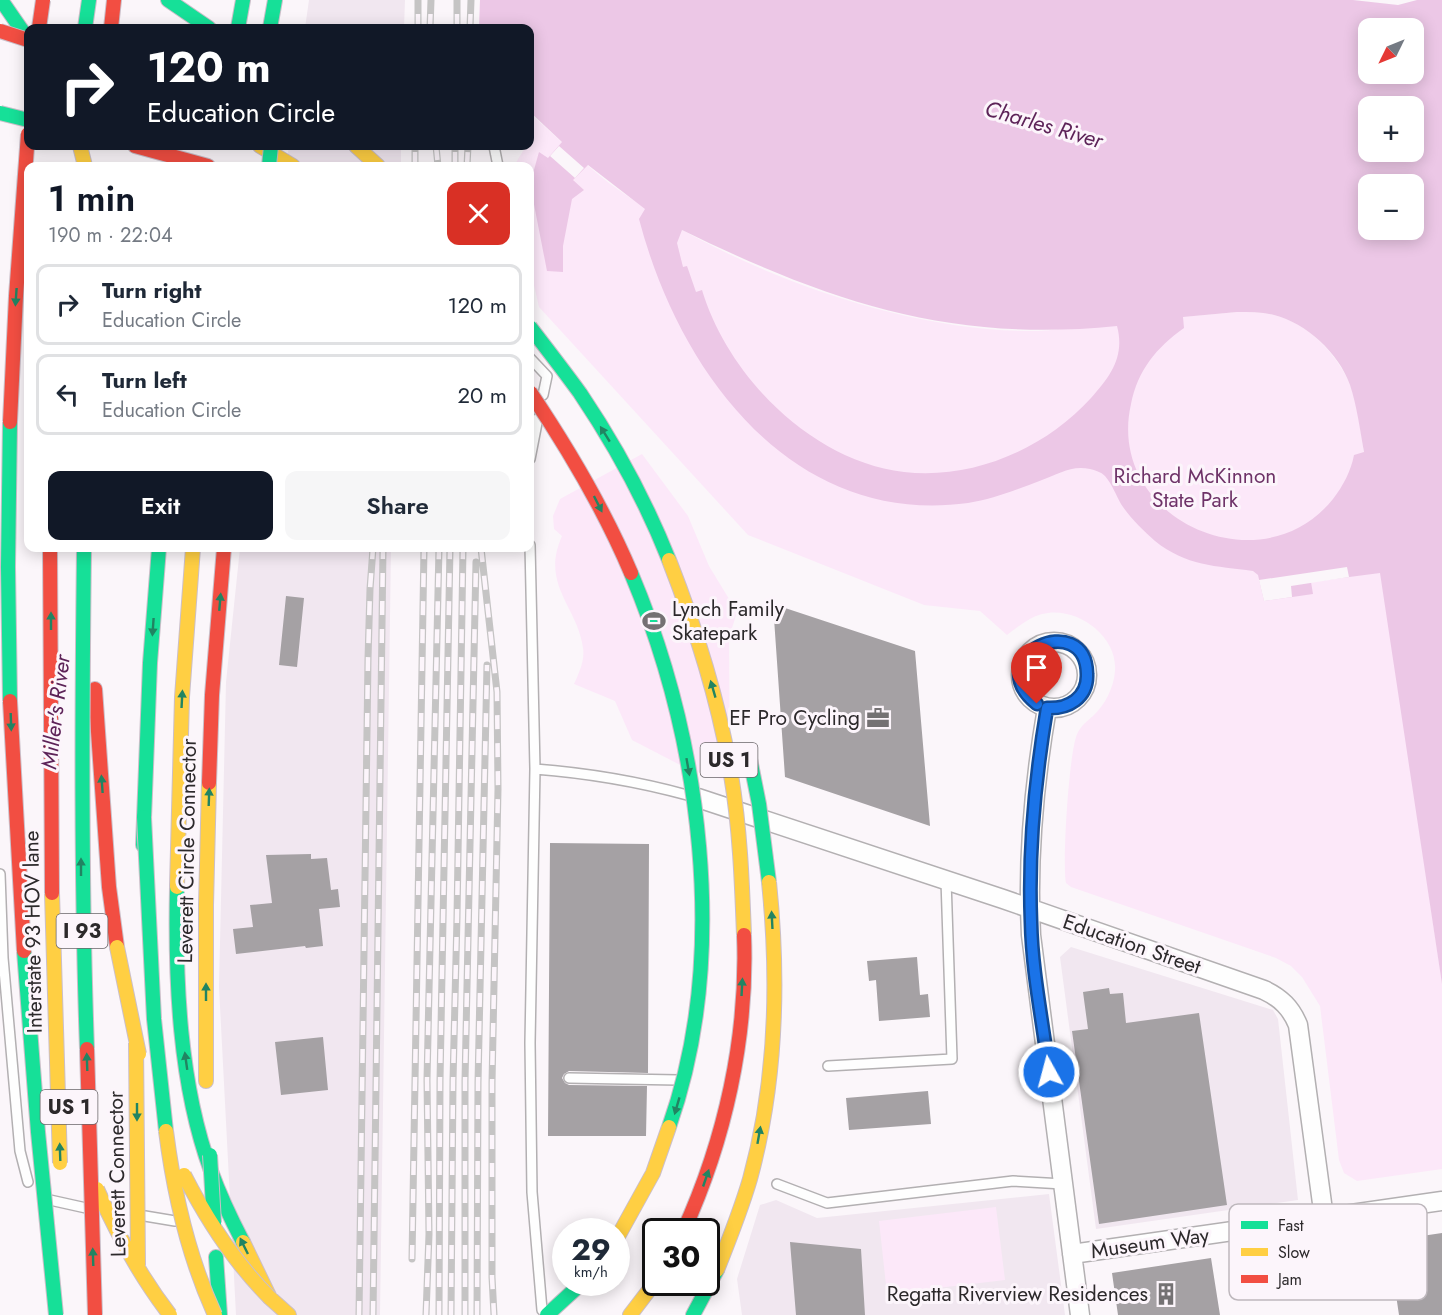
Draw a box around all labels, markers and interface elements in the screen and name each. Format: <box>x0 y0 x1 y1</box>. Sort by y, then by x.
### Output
north arrow <box>1358 18 1424 84</box>
map controls <box>1358 18 1424 240</box>
text: 120 m <box>147 37 271 98</box>
icon: right <box>48 48 126 126</box>
water label: Charles River <box>981 92 1108 157</box>
text: Education Circle <box>147 93 335 132</box>
button: + <box>1358 96 1424 162</box>
text: 1 min <box>48 172 135 224</box>
button: − <box>1358 174 1424 240</box>
button: close <box>447 182 510 245</box>
text: 190 m · 22:04 <box>48 221 173 250</box>
text: Turn right <box>102 274 202 306</box>
one-way arrow <box>12 287 21 306</box>
icon: right <box>51 288 84 321</box>
text: 120 m <box>448 289 507 321</box>
text: Education Circle <box>102 306 241 335</box>
text: Turn left <box>102 364 187 396</box>
icon: left <box>51 378 84 411</box>
text: 20 m <box>458 379 507 411</box>
text: Education Circle <box>102 396 241 425</box>
one-way arrow <box>600 426 611 442</box>
park label: Richard McKinnon State Park <box>1114 461 1276 515</box>
button: Exit <box>48 471 273 540</box>
button: Share <box>285 471 510 540</box>
one-way arrow <box>594 496 603 513</box>
one-way arrow <box>215 593 224 612</box>
place label: Lynch Family Skatepark <box>672 594 785 648</box>
sports icon: Lynch Family Skatepark <box>641 608 667 634</box>
one-way arrow <box>46 611 56 630</box>
one-way arrow <box>148 617 157 636</box>
pin <box>1011 642 1062 704</box>
water label: Miller's River <box>32 651 78 771</box>
icon: arrive <box>1020 651 1053 684</box>
one-way arrow <box>708 680 718 699</box>
one-way arrow <box>178 689 187 708</box>
place label: EF Pro Cycling <box>729 703 860 733</box>
office icon: EF Pro Cycling <box>865 705 891 731</box>
one-way arrow <box>6 713 16 732</box>
street label: Leverett Circle Connector <box>170 737 204 964</box>
road number: US 1 <box>700 743 758 777</box>
one-way arrow <box>684 758 693 777</box>
one-way arrow <box>97 775 106 794</box>
one-way arrow <box>205 787 214 806</box>
street label: Interstate 93 HOV lane <box>16 830 50 1034</box>
one-way arrow <box>76 857 86 876</box>
street label: Education Street <box>1059 906 1205 982</box>
one-way arrow <box>768 910 777 929</box>
road number: I 93 <box>56 914 107 948</box>
one-way arrow <box>738 977 747 996</box>
one-way arrow <box>201 982 211 1001</box>
position arrow <box>1017 1040 1081 1104</box>
one-way arrow <box>181 1051 190 1070</box>
one-way arrow <box>82 1052 91 1071</box>
road number: US 1 <box>40 1090 98 1124</box>
street label: Leverett Connector <box>101 1090 133 1257</box>
one-way arrow <box>672 1097 681 1115</box>
one-way arrow <box>132 1103 141 1122</box>
one-way arrow <box>755 1125 764 1144</box>
one-way arrow <box>55 1142 65 1161</box>
one-way arrow <box>702 1169 711 1187</box>
legend <box>1229 1204 1427 1300</box>
text: Fast <box>1278 1214 1304 1237</box>
speed limit sign: 30 <box>642 1218 720 1296</box>
street label: Museum Way <box>1089 1220 1212 1266</box>
text: 29 <box>571 1228 611 1271</box>
one-way arrow <box>239 1237 249 1255</box>
text: Slow <box>1278 1241 1310 1264</box>
one-way arrow <box>89 1247 98 1266</box>
text: km/h <box>574 1261 608 1283</box>
text: Jam <box>1276 1268 1302 1291</box>
place label: Regatta Riverview Residences <box>887 1279 1148 1309</box>
building icon: Regatta Riverview Residences <box>1153 1281 1179 1307</box>

